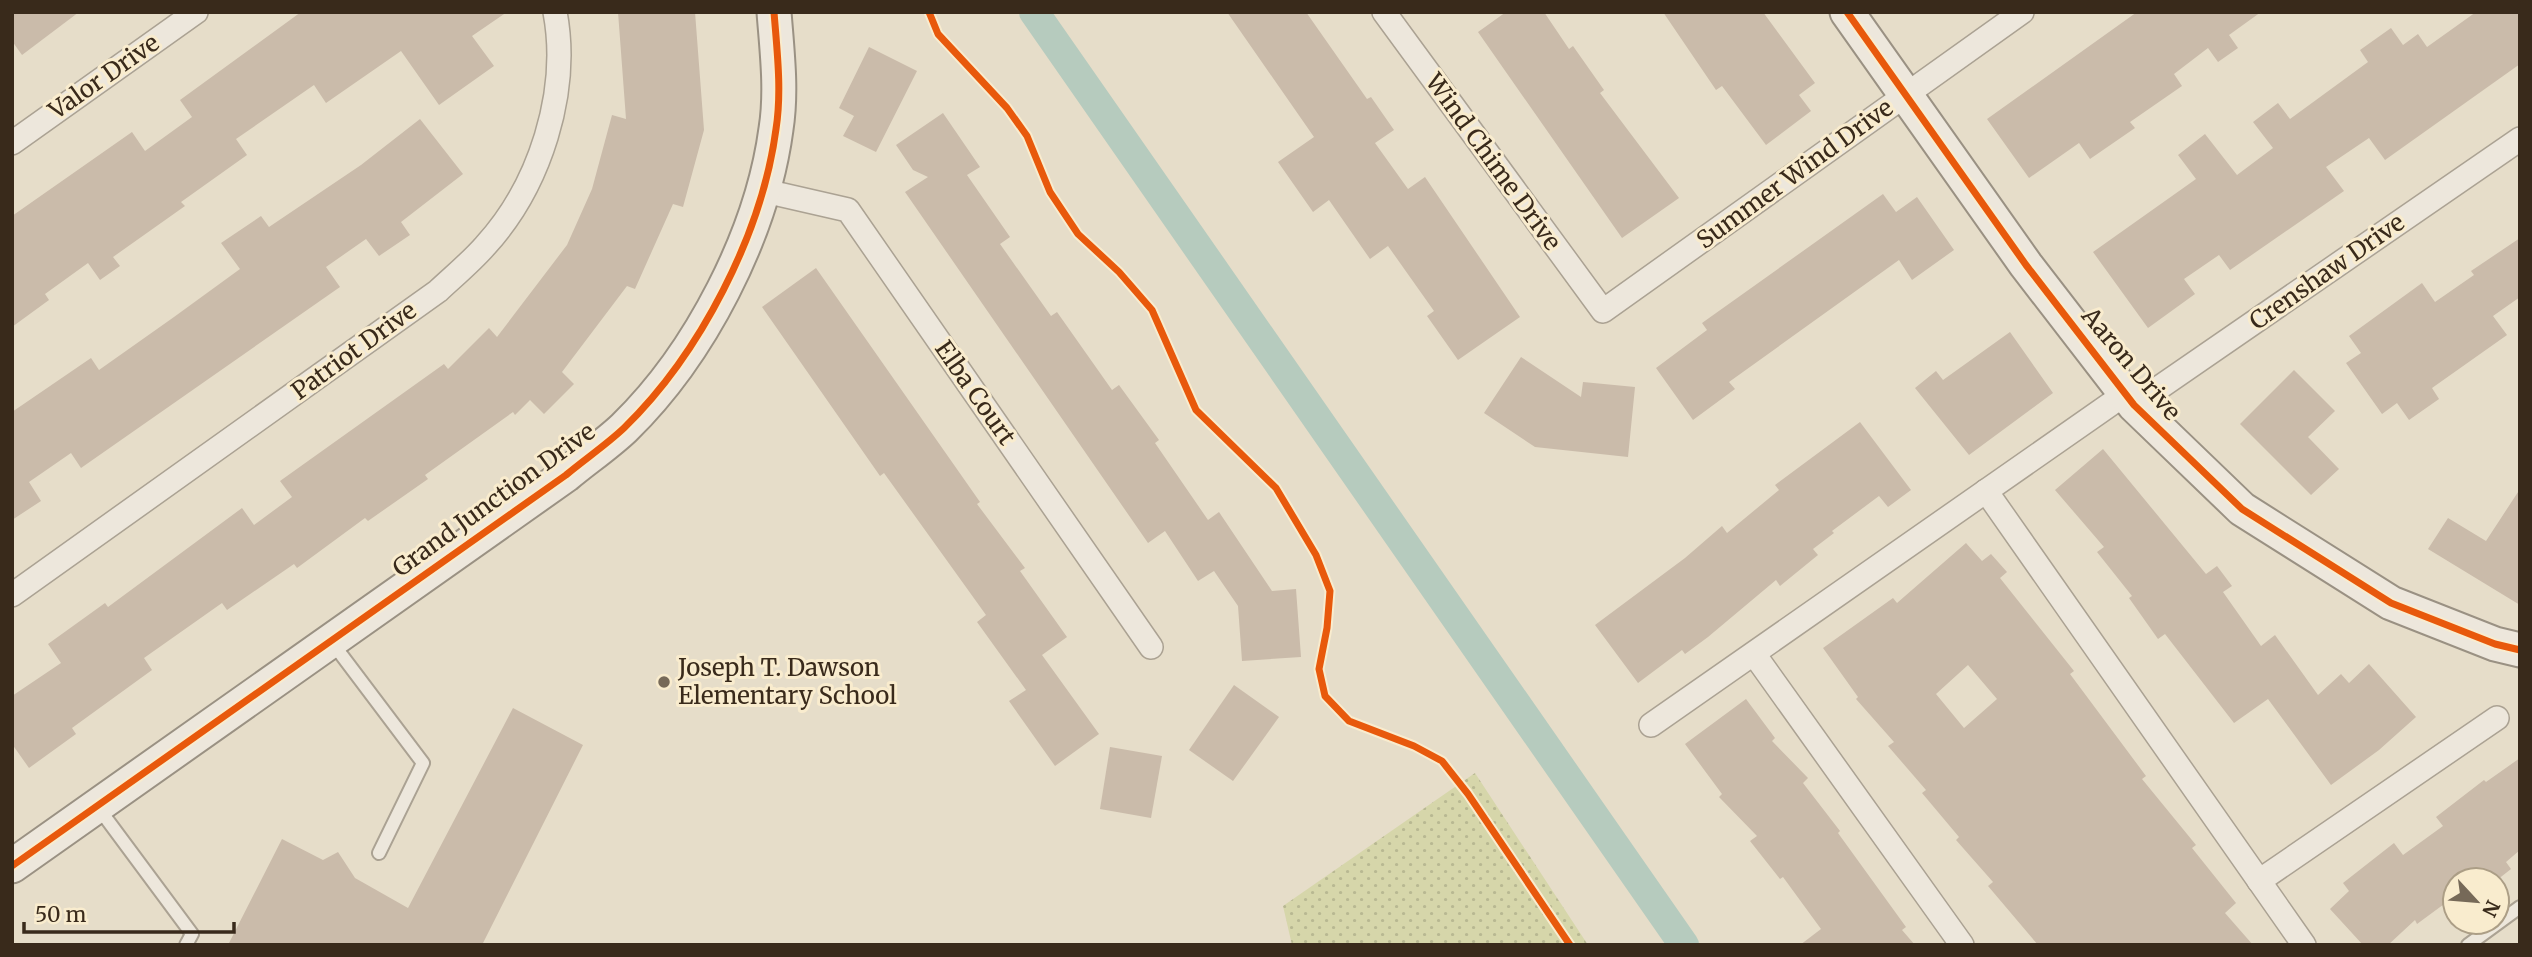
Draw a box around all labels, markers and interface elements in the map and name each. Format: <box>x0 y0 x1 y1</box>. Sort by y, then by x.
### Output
street label: Valor Drive <box>42 27 165 127</box>
street label: Wind Chime Drive <box>1418 66 1568 256</box>
street label: Summer Wind Drive <box>1690 92 1899 255</box>
street label: Crenshaw Drive <box>2243 207 2410 337</box>
street label: Patriot Drive <box>285 295 422 406</box>
street label: Aaron Drive <box>2074 300 2188 427</box>
street label: Elba Court <box>928 335 1023 451</box>
street label: Grand Junction Drive <box>386 416 601 583</box>
place label: Joseph T. Dawson Elementary School <box>677 652 897 711</box>
marker: Joseph T. Dawson Elementary School <box>656 674 672 690</box>
north arrow <box>2441 866 2511 936</box>
scale bar <box>24 890 234 934</box>
text: N <box>2477 896 2505 920</box>
text: 50 m <box>35 901 86 928</box>

